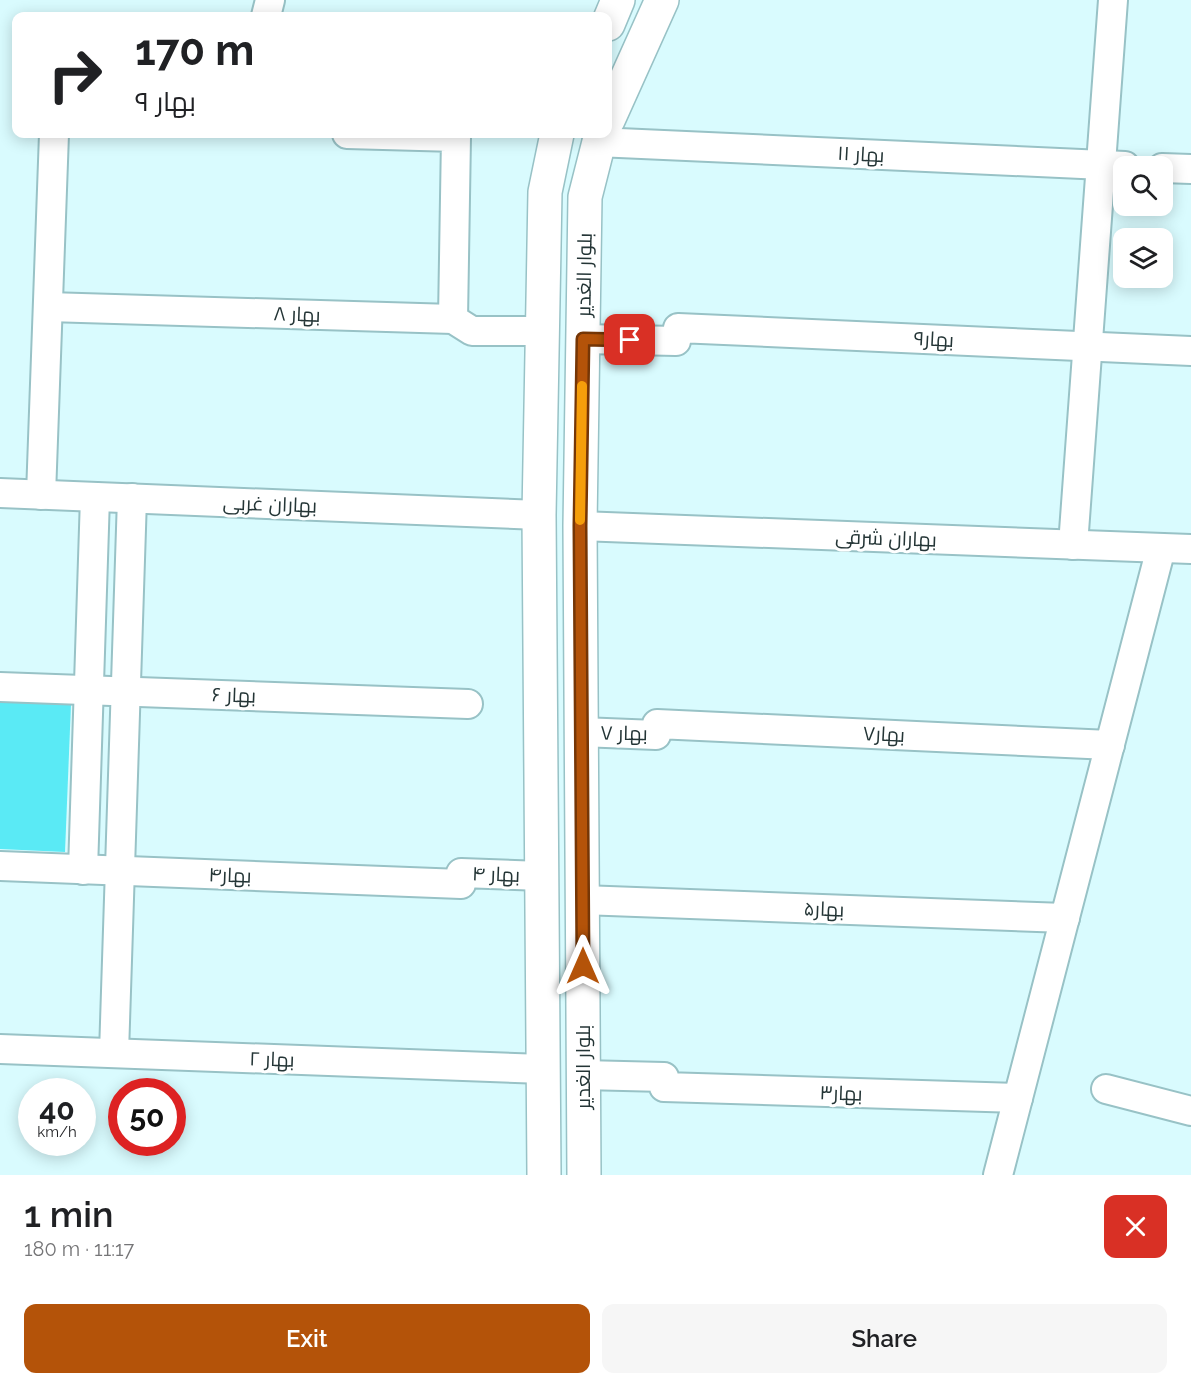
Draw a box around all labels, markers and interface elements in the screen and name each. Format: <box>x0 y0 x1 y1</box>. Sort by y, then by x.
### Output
text: 170 m <box>135 26 254 75</box>
icon: right <box>36 36 114 114</box>
text: بهار ۹ <box>135 86 196 117</box>
street label: بهار ۱۱ <box>837 141 885 168</box>
map controls <box>1113 156 1173 288</box>
button: search <box>1113 156 1173 216</box>
button: layers <box>1113 228 1173 288</box>
street label: بلوار الغدیر <box>571 233 597 318</box>
street label: بهار ۸ <box>273 301 321 328</box>
pin <box>604 314 655 365</box>
icon: arrive <box>613 323 646 356</box>
street label: بهار۹ <box>913 326 955 353</box>
street label: بهاران غربی <box>222 490 318 519</box>
street label: بهاران شرقی <box>835 524 937 553</box>
street label: بهار ۶ <box>211 682 257 709</box>
street label: بهار ۷ <box>600 721 648 746</box>
street label: بهار۷ <box>862 721 906 748</box>
street label: بهار ۴ <box>472 861 520 888</box>
street label: بهار۴ <box>208 862 252 889</box>
street label: بهار۵ <box>803 896 845 923</box>
position arrow <box>551 934 615 998</box>
street label: بلوار الغدیر <box>571 1025 595 1110</box>
street label: بهار ۲ <box>249 1046 295 1073</box>
speed limit sign: 50 <box>108 1078 186 1156</box>
street label: بهار۳ <box>819 1080 863 1107</box>
text: 40 <box>39 1092 75 1127</box>
text: km/h <box>37 1123 77 1141</box>
text: 1 min <box>24 1193 113 1235</box>
button: close <box>1104 1195 1167 1258</box>
text: 180 m · 11:17 <box>24 1237 134 1261</box>
button: Exit <box>24 1304 590 1373</box>
button: Share <box>602 1304 1167 1373</box>

